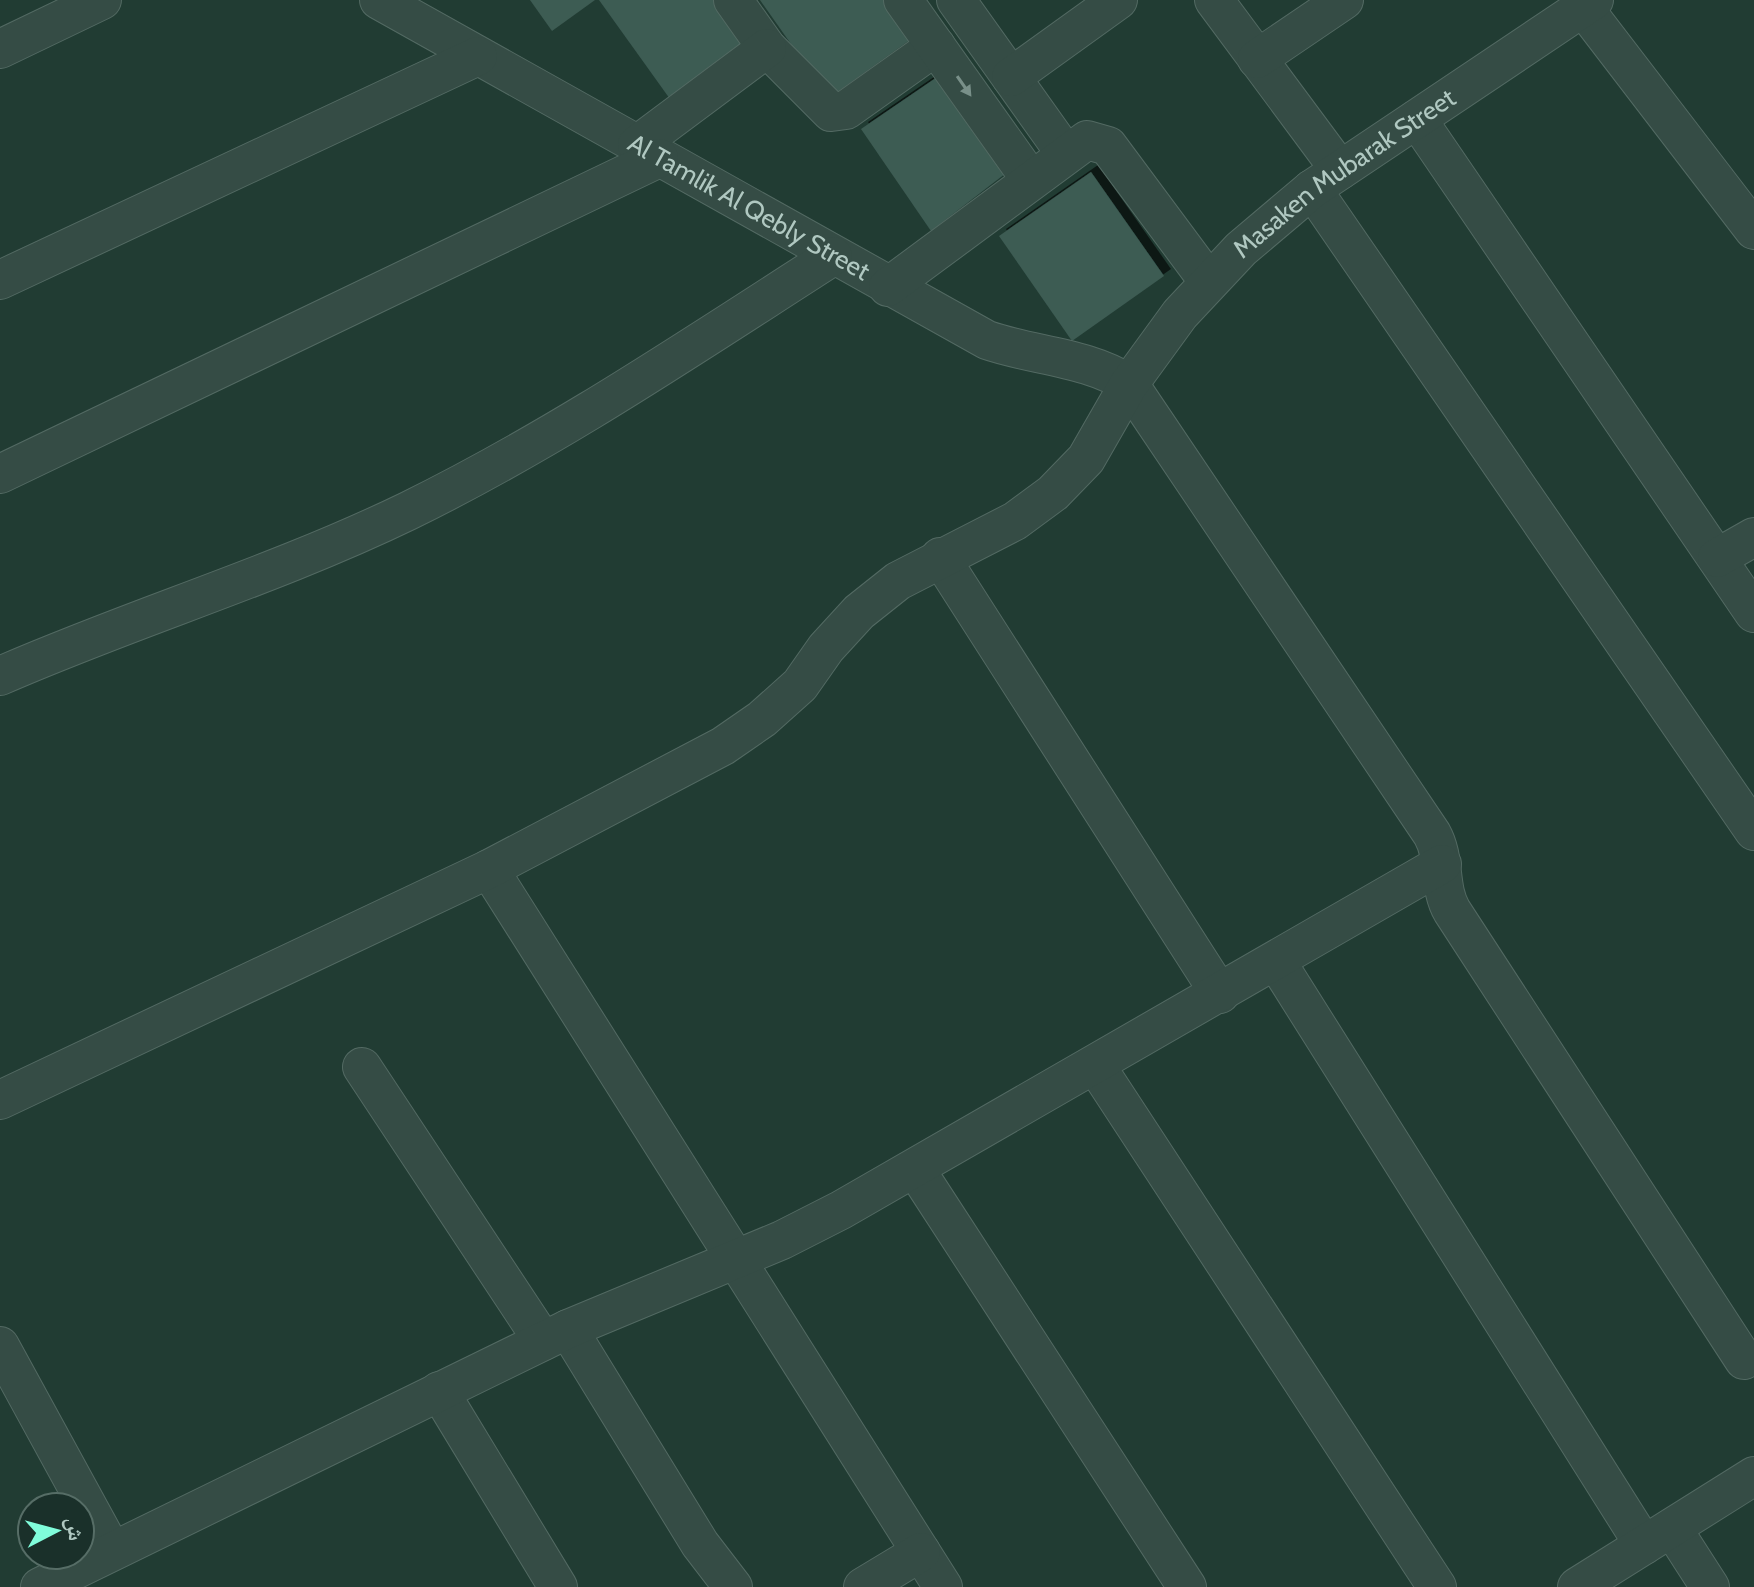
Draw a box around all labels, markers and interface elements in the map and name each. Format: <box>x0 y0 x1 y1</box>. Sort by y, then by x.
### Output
one-way arrow <box>956 76 971 97</box>
street label: Masaken Mubarak Street <box>1226 81 1462 265</box>
street label: Al Tamlik Al Qebly Street <box>623 127 876 287</box>
north arrow <box>16 1491 96 1571</box>
text: ش <box>61 1516 90 1542</box>

